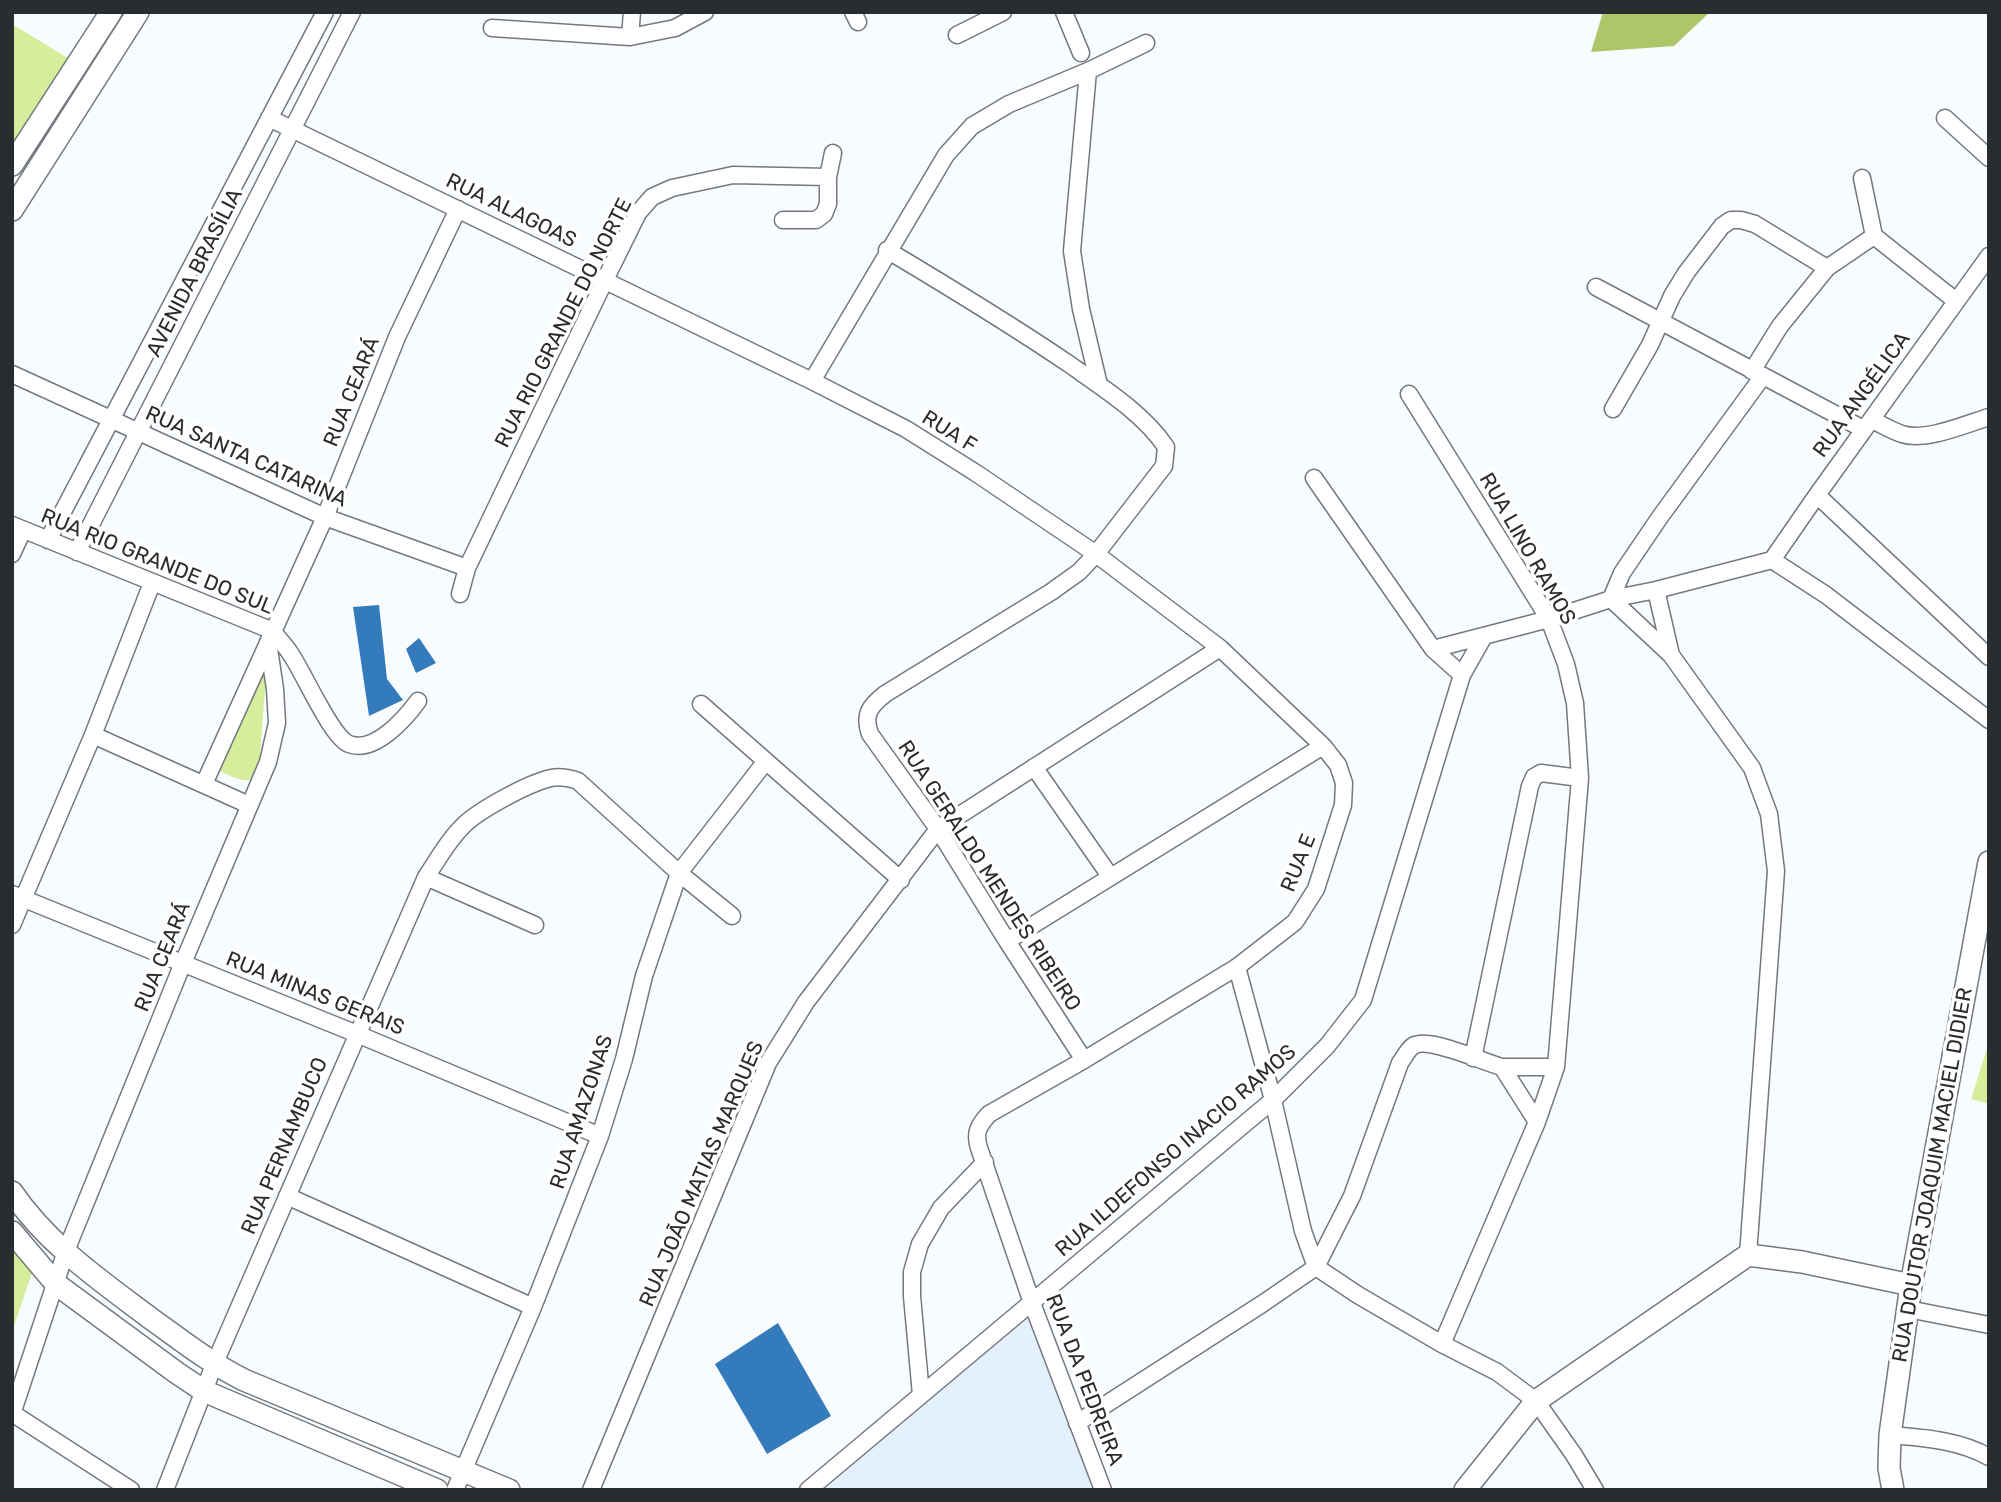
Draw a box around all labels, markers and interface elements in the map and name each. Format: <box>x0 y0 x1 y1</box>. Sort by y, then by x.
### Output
street label: RUA ALAGOAS <box>442 168 580 254</box>
street label: AVENIDA BRASÍLIA <box>142 185 248 361</box>
street label: RUA RIO GRANDE DO NORTE <box>490 194 638 452</box>
street label: RUA ANGÉLICA <box>1808 327 1916 463</box>
street label: RUA CEARÁ <box>319 333 385 451</box>
street label: RUA SANTA CATARINA <box>141 401 351 513</box>
street label: RUA F <box>917 406 981 458</box>
street label: RUA LINO RAMOS <box>1473 469 1581 629</box>
street label: RUA RIO GRANDE DO SUL <box>37 504 277 620</box>
street label: RUA GERALDO MENDES RIBEIRO <box>892 736 1086 1016</box>
street label: RUA E <box>1276 830 1322 896</box>
street label: RUA CEARÁ <box>130 898 196 1016</box>
street label: RUA MINAS GERAIS <box>222 947 408 1041</box>
street label: RUA DOUTOR JOAQUIM MACIEL DIDIER <box>1888 986 1978 1364</box>
street label: RUA AMAZONAS <box>545 1032 619 1192</box>
street label: RUA JOÃO MATIAS MARQUES <box>634 1037 770 1311</box>
street label: RUA ILDEFONSO INACIO RAMOS <box>1051 1040 1301 1262</box>
street label: RUA PERNAMBUCO <box>236 1054 334 1238</box>
street label: RUA DA PEDREIRA <box>1040 1291 1128 1469</box>

